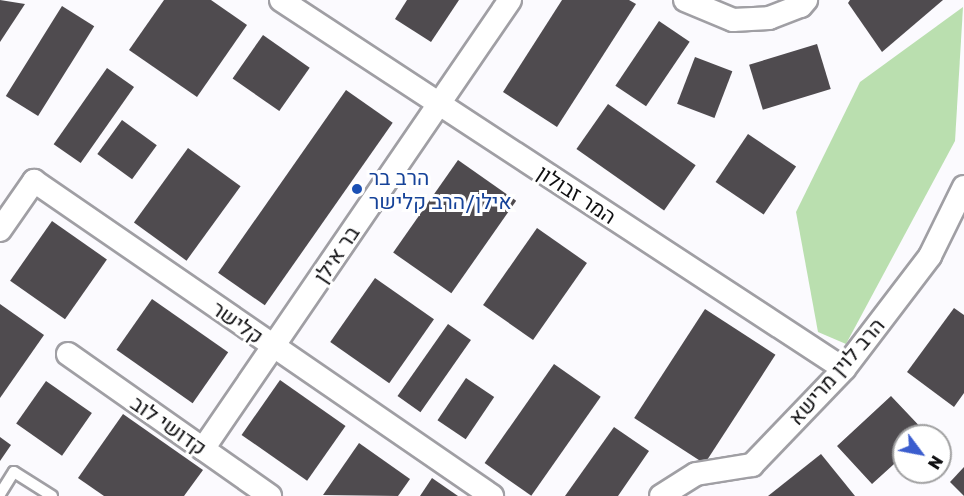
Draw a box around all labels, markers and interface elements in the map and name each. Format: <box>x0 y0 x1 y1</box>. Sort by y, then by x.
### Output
street label: המר זבולון <box>533 159 621 229</box>
place label: הרב בר אילן/הרב קלישר <box>369 164 512 214</box>
marker: הרב בר אילן/הרב קלישר <box>350 182 364 196</box>
street label: בר אילן <box>308 221 364 287</box>
street label: קלישר <box>207 295 269 349</box>
street label: הרב לוין מרישא <box>783 312 889 430</box>
street label: קדושי לוב <box>126 390 212 460</box>
north arrow <box>892 424 952 484</box>
text: N <box>924 452 947 473</box>

